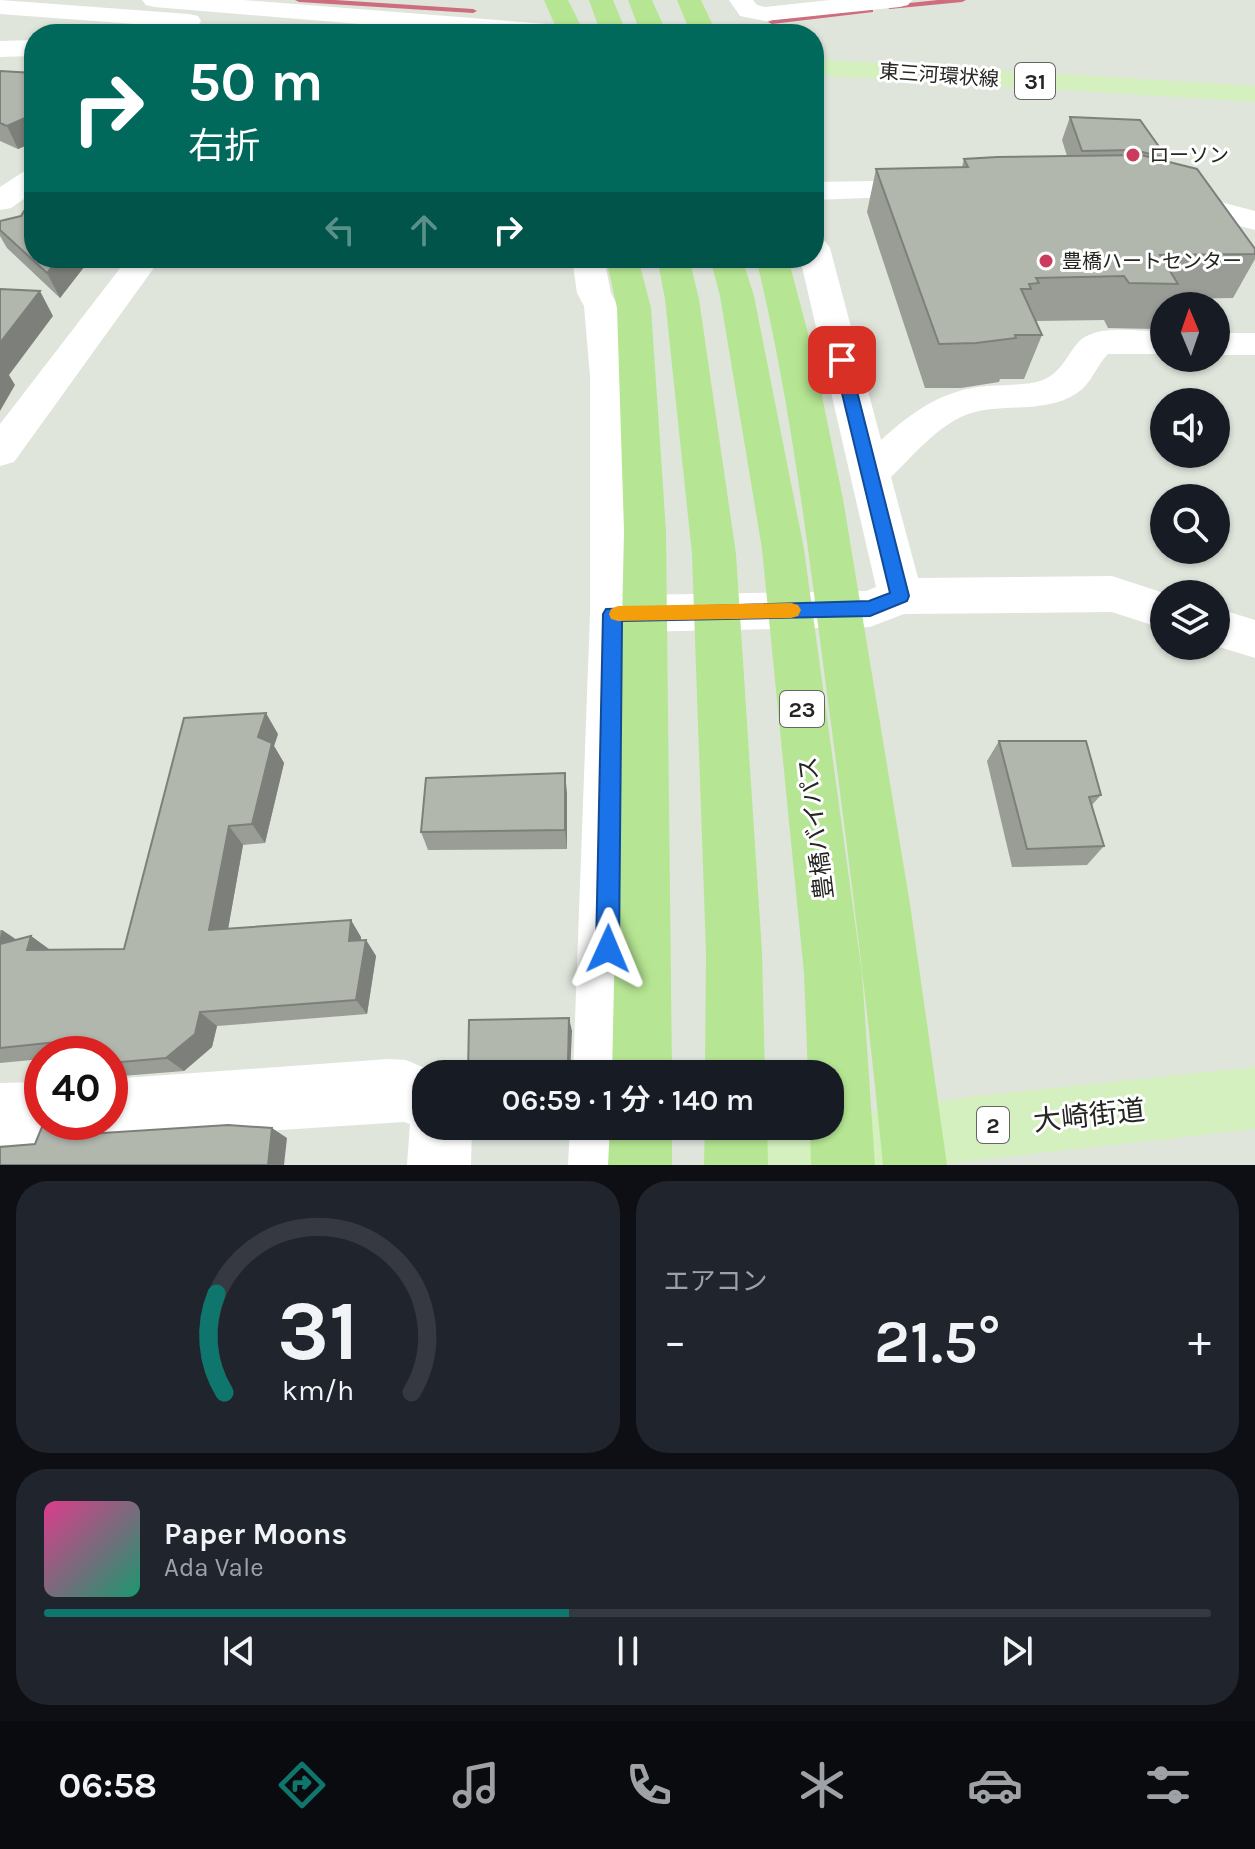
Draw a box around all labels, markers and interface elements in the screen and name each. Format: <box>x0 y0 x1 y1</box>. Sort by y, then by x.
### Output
text: 50 m <box>188 49 323 114</box>
icon: right <box>56 56 160 160</box>
street label: 東三河環状線 <box>878 60 1000 91</box>
road number: 31 <box>1015 63 1055 99</box>
text: 右折 <box>188 125 260 167</box>
place label: ローソン <box>1149 144 1229 167</box>
marker: ローソン <box>1124 146 1142 164</box>
icon: left <box>318 208 362 252</box>
icon: ahead <box>402 208 446 252</box>
icon: right <box>486 208 530 252</box>
place label: 豊橋ハートセンター <box>1062 250 1242 273</box>
marker: 豊橋ハートセンター <box>1037 252 1055 270</box>
north arrow <box>1150 292 1230 372</box>
map controls <box>1150 292 1230 660</box>
pin <box>808 326 876 394</box>
icon: arrive <box>820 338 864 382</box>
button: sound <box>1150 388 1230 468</box>
button: search <box>1150 484 1230 564</box>
button: layers <box>1150 580 1230 660</box>
road number: 23 <box>780 691 824 727</box>
street label: 豊橋バイパス <box>793 755 839 901</box>
position arrow <box>566 907 650 991</box>
speed limit sign: 40 <box>24 1036 128 1140</box>
text: 06:59 · 1 分 · 140 m <box>502 1082 754 1118</box>
street label: 大崎街道 <box>1032 1093 1146 1138</box>
road number: 2 <box>977 1107 1009 1143</box>
text: エアコン <box>664 1266 768 1297</box>
text: 31 <box>277 1283 358 1380</box>
text: 21.5° <box>874 1307 1000 1377</box>
text: − <box>664 1316 687 1367</box>
text: + <box>1188 1316 1211 1367</box>
text: km/h <box>282 1374 354 1407</box>
text: Paper Moons <box>164 1516 347 1552</box>
text: Ada Vale <box>164 1552 264 1583</box>
icon: previous <box>217 1629 261 1673</box>
icon: pause <box>606 1629 650 1673</box>
icon: next <box>995 1629 1039 1673</box>
icon: directions <box>274 1757 330 1813</box>
icon: music <box>448 1757 504 1813</box>
icon: phone <box>621 1757 677 1813</box>
icon: climate <box>794 1757 850 1813</box>
icon: car <box>967 1757 1023 1813</box>
icon: filters <box>1140 1757 1196 1813</box>
text: 06:58 <box>59 1764 157 1806</box>

